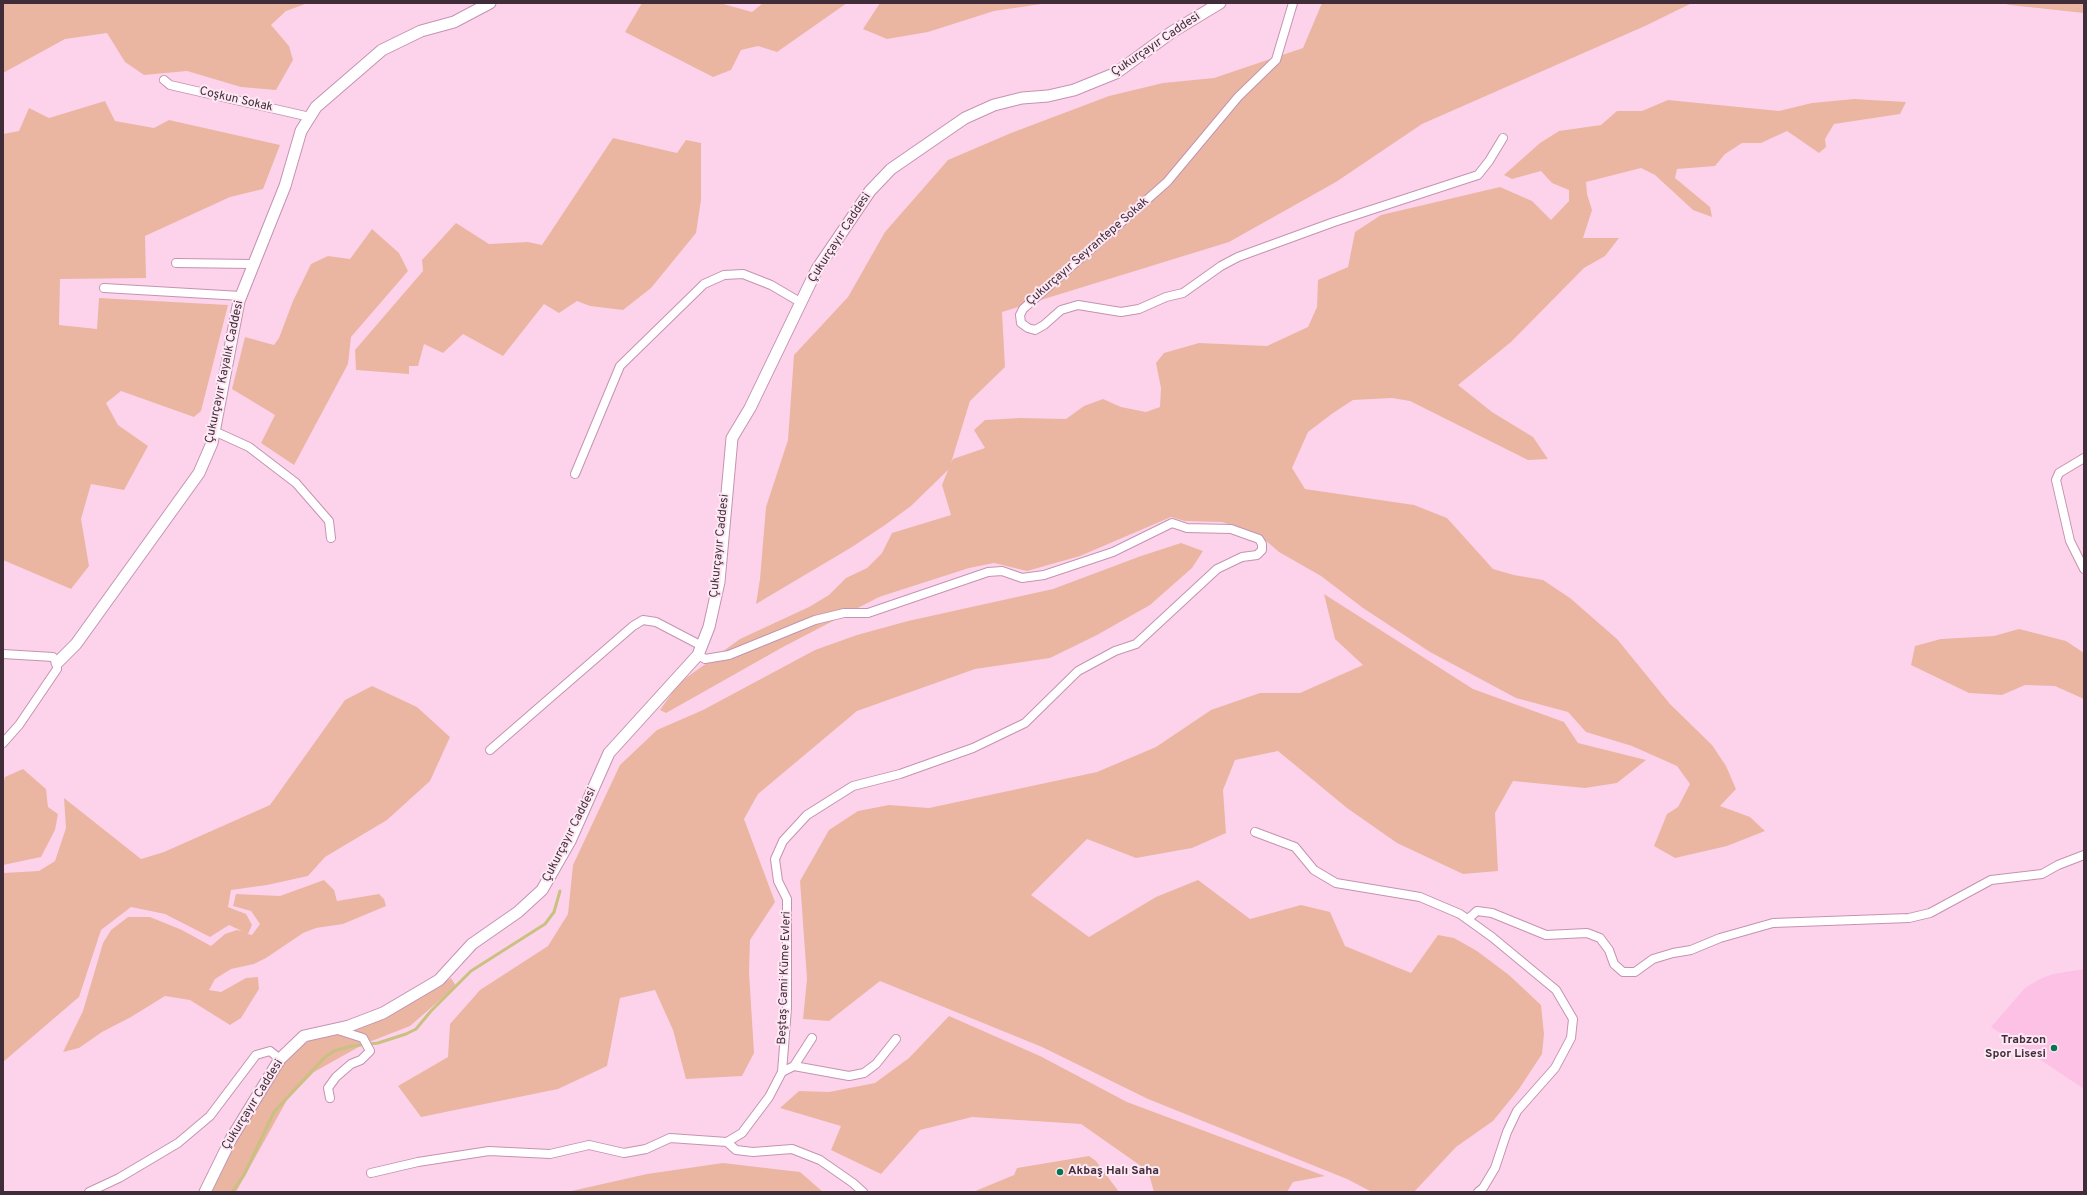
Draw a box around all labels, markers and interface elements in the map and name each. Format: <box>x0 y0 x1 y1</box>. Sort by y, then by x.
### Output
street label: Çukurçayır Caddesi <box>1109 10 1203 80</box>
street label: Coşkun Sokak <box>198 85 274 115</box>
street label: Çukurçayır Caddesi <box>806 190 874 286</box>
street label: Çukurçayır Seyrantepe Sokak <box>1024 195 1152 309</box>
street label: Çukurçayır Kayalık Caddesi <box>203 299 247 445</box>
street label: Çukurçayır Caddesi <box>707 494 733 598</box>
street label: Çukurçayır Caddesi <box>540 785 600 885</box>
street label: Beştaş Cami Küme Evleri <box>775 911 795 1045</box>
place label: Trabzon Spor Lisesi <box>1985 1034 2046 1062</box>
marker: Trabzon Spor Lisesi <box>2049 1043 2059 1053</box>
street label: Çukurçayır Caddesi <box>219 1057 287 1153</box>
place label: Akbaş Halı Saha <box>1068 1165 1159 1179</box>
marker: Akbaş Halı Saha <box>1055 1167 1065 1177</box>

